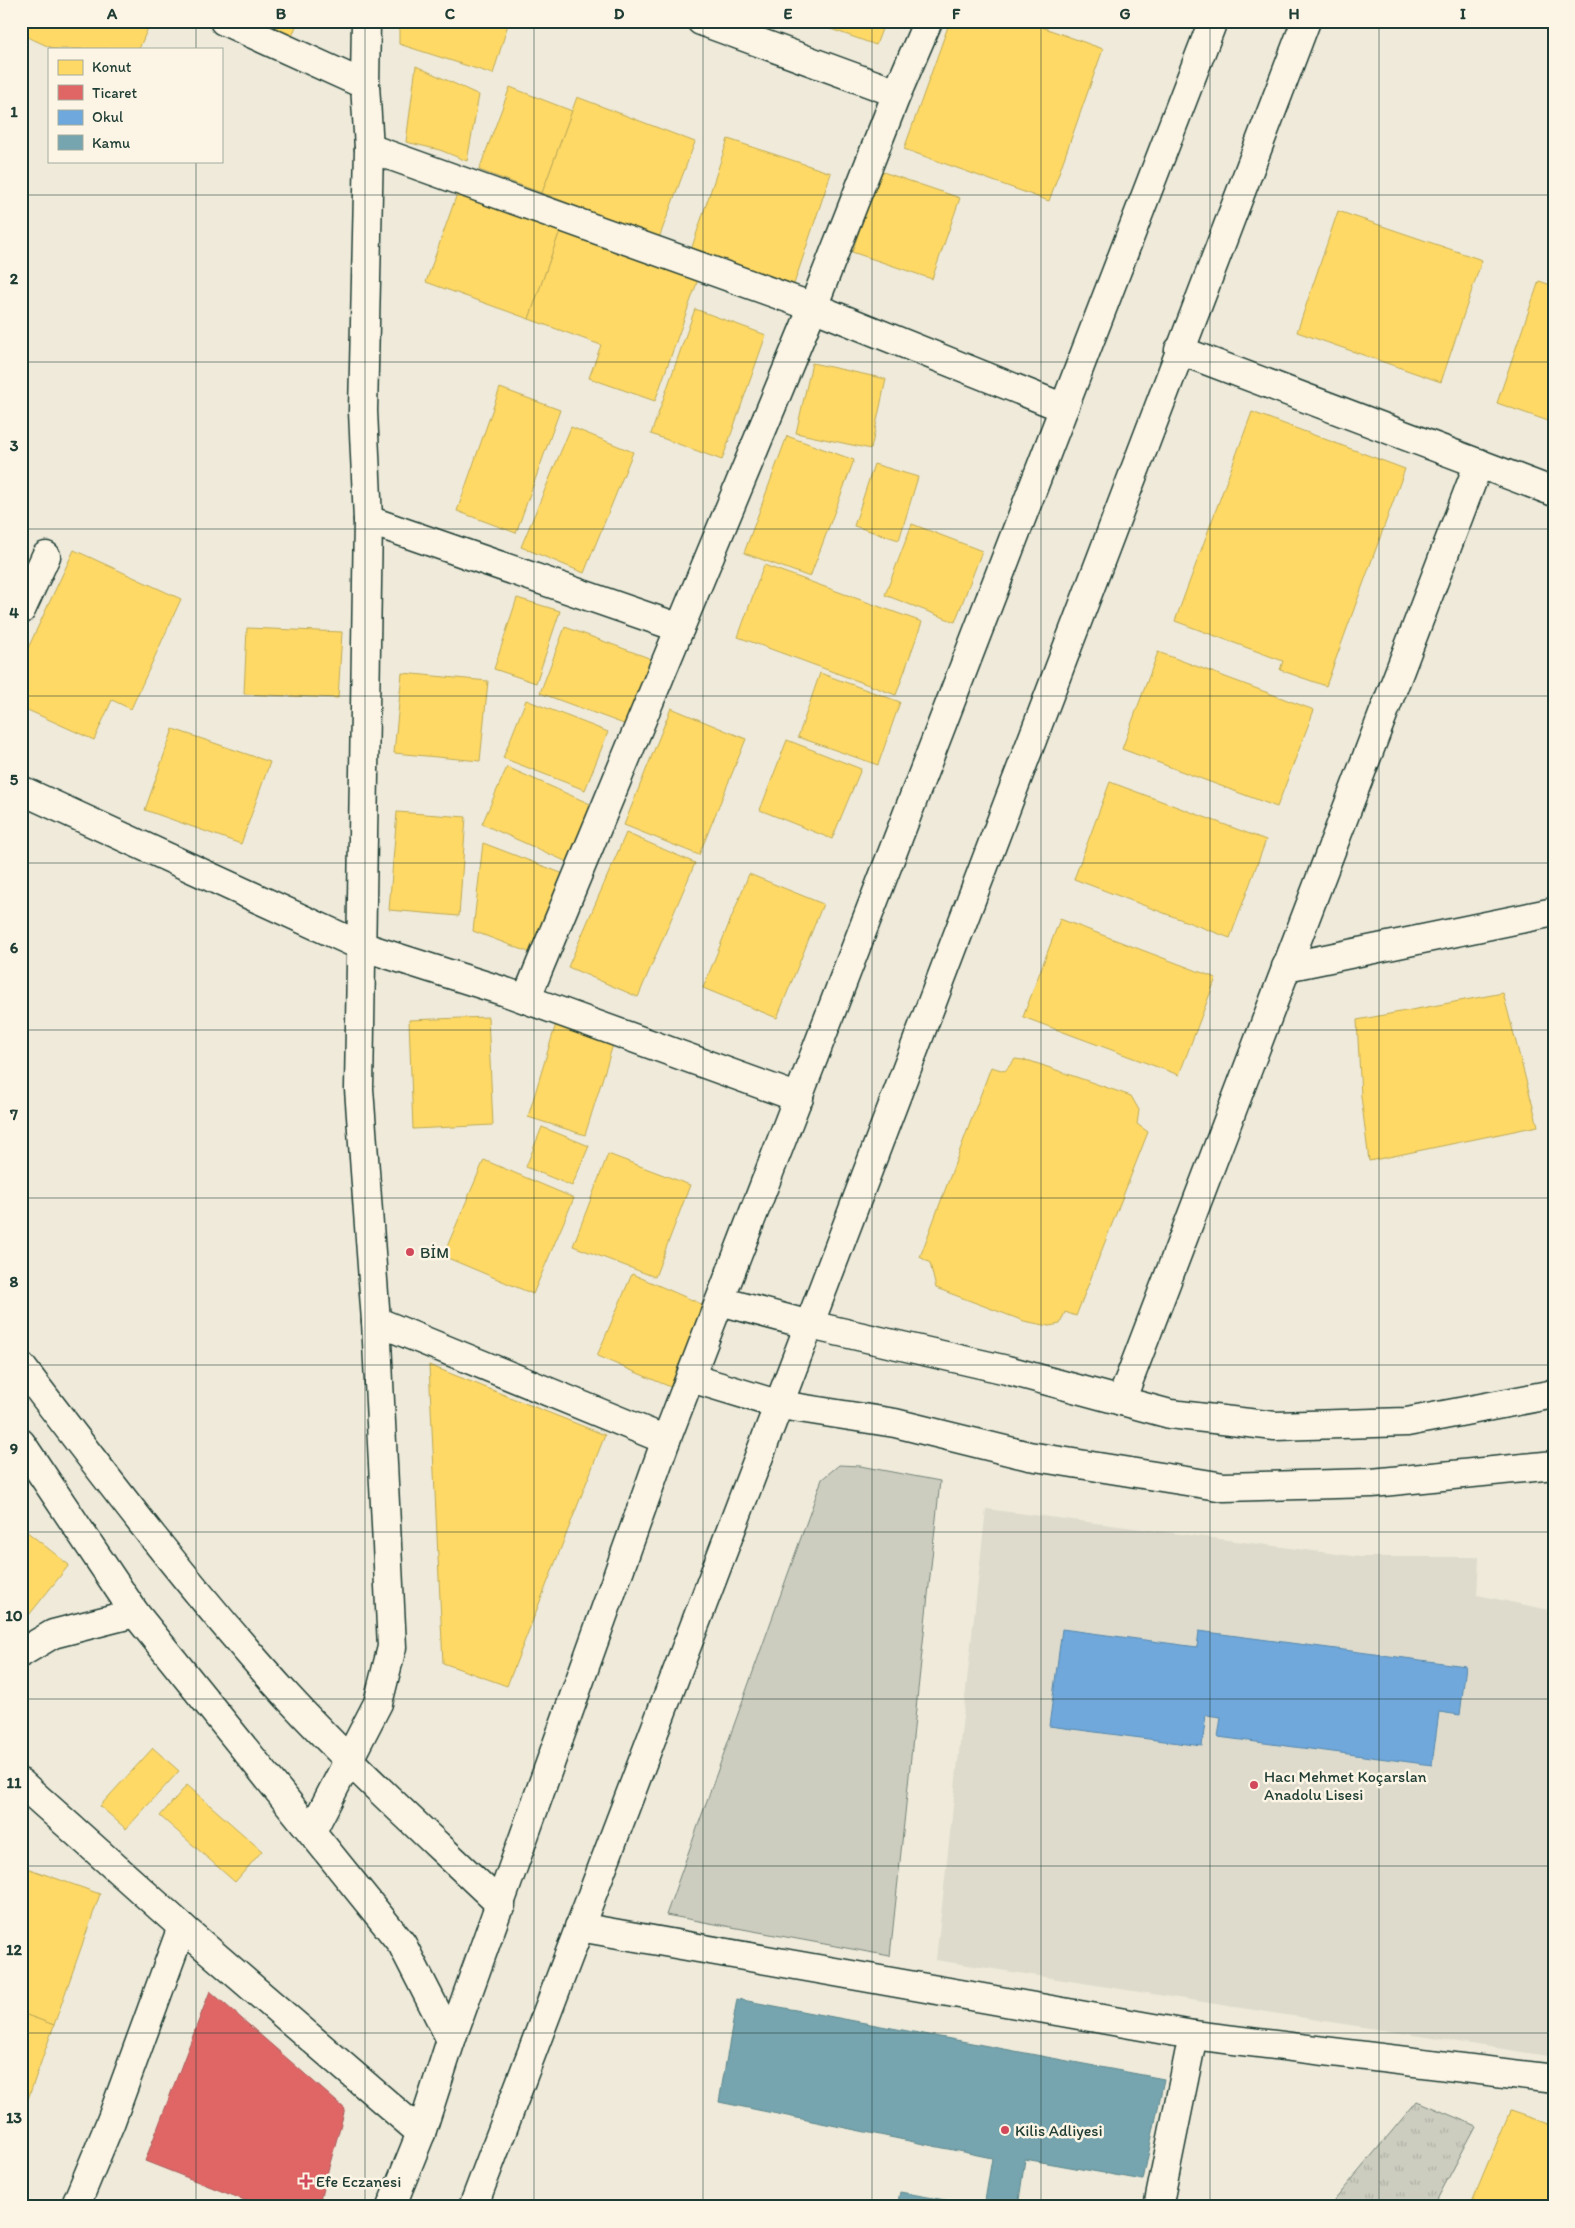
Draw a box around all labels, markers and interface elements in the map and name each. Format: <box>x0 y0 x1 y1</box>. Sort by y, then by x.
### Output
text: A <box>106 4 118 23</box>
text: B <box>276 4 287 23</box>
text: C <box>445 4 456 23</box>
text: D <box>614 4 625 23</box>
text: E <box>784 4 793 23</box>
text: F <box>952 4 961 23</box>
text: G <box>1119 4 1131 23</box>
text: H <box>1288 4 1300 23</box>
text: I <box>1460 4 1466 23</box>
legend <box>48 48 222 162</box>
text: Konut <box>92 58 132 76</box>
text: Ticaret <box>92 84 138 102</box>
text: 1 <box>10 102 18 121</box>
text: Okul <box>92 108 124 126</box>
text: Kamu <box>92 134 130 152</box>
text: 2 <box>10 269 19 288</box>
text: 3 <box>10 436 19 455</box>
text: 4 <box>9 603 19 622</box>
text: 5 <box>10 770 19 789</box>
text: 6 <box>10 938 19 957</box>
text: 7 <box>9 1105 18 1124</box>
place label: BİM <box>420 1243 449 1262</box>
marker: BİM <box>404 1246 416 1258</box>
text: 8 <box>10 1272 19 1291</box>
text: 9 <box>10 1439 18 1458</box>
text: 10 <box>5 1606 23 1625</box>
place label: Hacı Mehmet Koçarslan Anadolu Lisesi <box>1264 1767 1427 1804</box>
text: 11 <box>7 1773 22 1792</box>
marker: Hacı Mehmet Koçarslan Anadolu Lisesi <box>1248 1779 1260 1791</box>
text: 12 <box>6 1940 23 1959</box>
text: 13 <box>6 2108 22 2127</box>
place label: Kilis Adliyesi <box>1015 2121 1103 2140</box>
marker: Kilis Adliyesi <box>999 2124 1011 2136</box>
place label: Efe Eczanesi <box>316 2172 401 2191</box>
marker: Efe Eczanesi <box>300 2175 312 2187</box>

